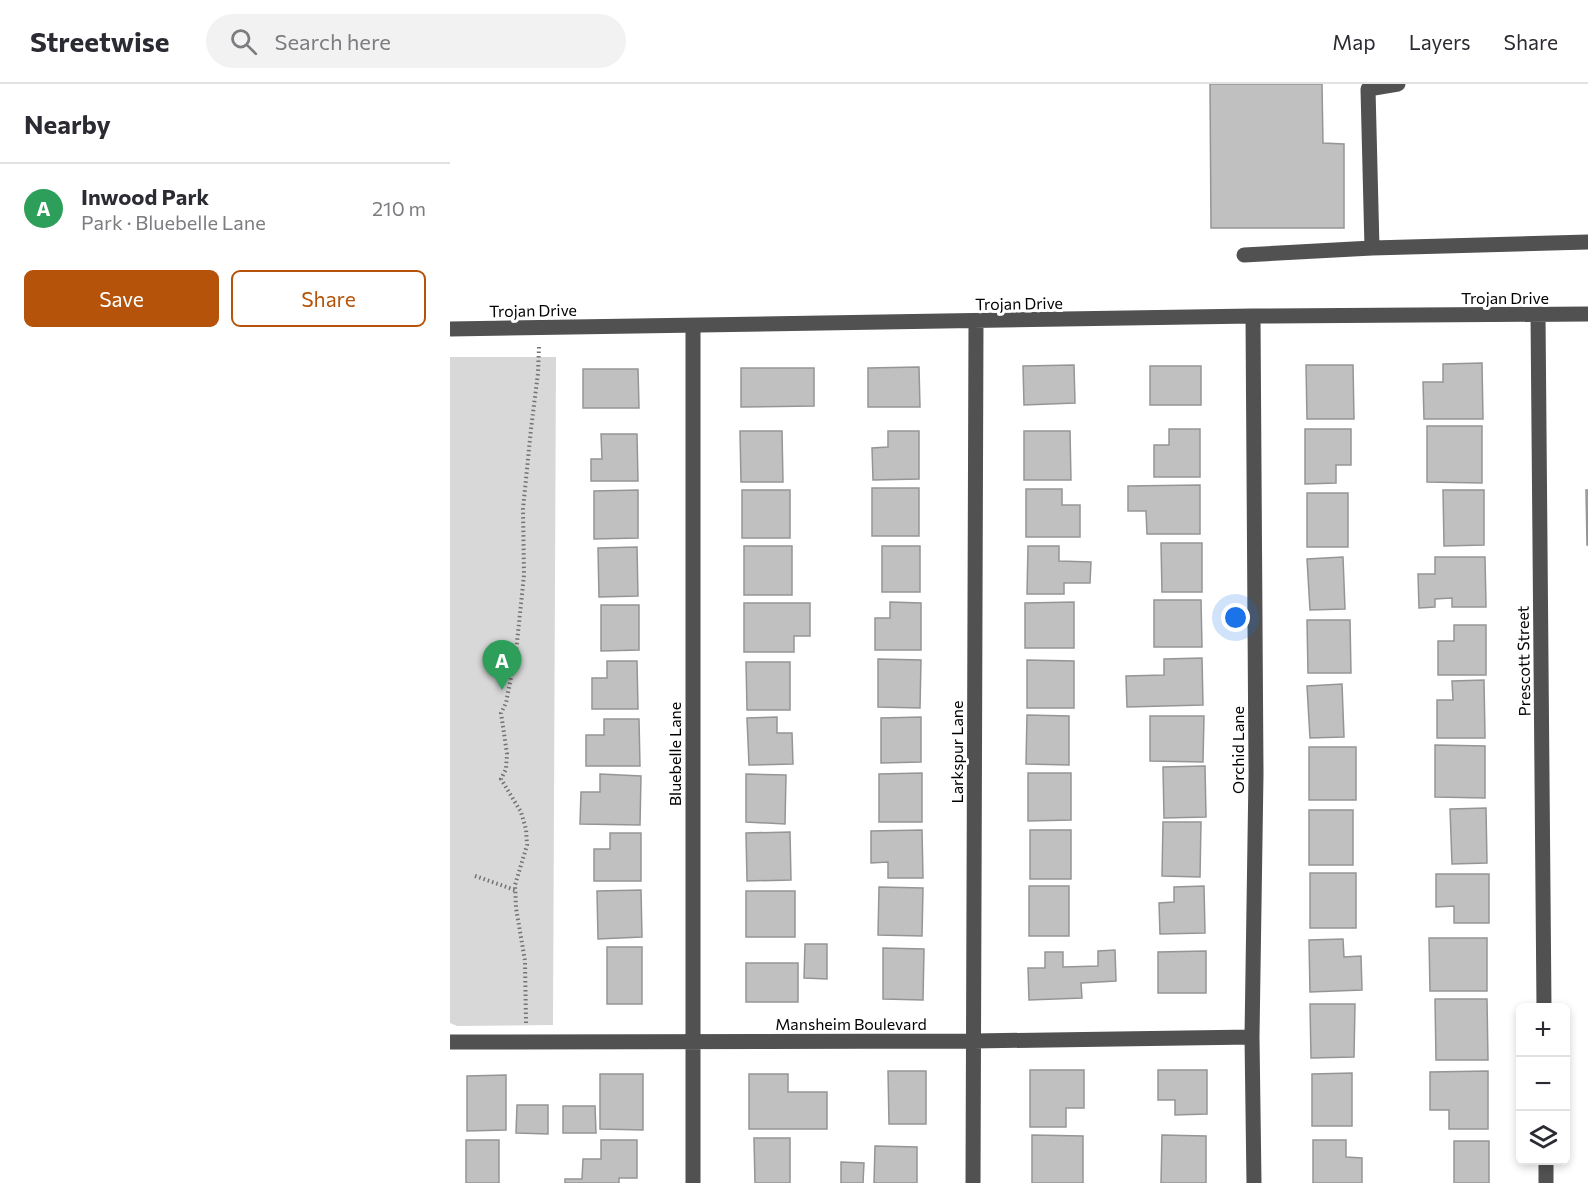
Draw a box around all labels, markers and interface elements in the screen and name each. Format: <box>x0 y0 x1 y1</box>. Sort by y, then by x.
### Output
search box <box>206 14 626 68</box>
text: Streetwise <box>30 24 170 58</box>
icon: search <box>227 25 260 58</box>
text: Search here <box>275 28 391 55</box>
text: Map <box>1332 29 1376 54</box>
text: Layers <box>1409 29 1471 54</box>
text: Share <box>1504 29 1558 54</box>
text: Nearby <box>24 108 111 139</box>
text: Inwood Park <box>81 183 209 210</box>
text: A <box>36 196 51 220</box>
text: 210 m <box>372 196 426 220</box>
text: Park · Bluebelle Lane <box>81 210 266 234</box>
button: Save <box>24 270 219 327</box>
button: Share <box>231 270 426 327</box>
street label: Trojan Drive <box>1461 288 1549 307</box>
street label: Trojan Drive <box>975 293 1063 313</box>
street label: Trojan Drive <box>489 300 577 320</box>
your location <box>1221 603 1250 632</box>
street label: Prescott Street <box>1513 605 1533 716</box>
pin: A <box>482 640 522 690</box>
street label: Larkspur Lane <box>947 701 966 803</box>
street label: Bluebelle Lane <box>665 702 684 806</box>
street label: Orchid Lane <box>1228 706 1247 794</box>
map controls <box>1516 1003 1570 1165</box>
button: + <box>1516 1003 1570 1057</box>
street label: Mansheim Boulevard <box>775 1014 927 1033</box>
button: − <box>1516 1057 1570 1111</box>
button: layers <box>1516 1111 1570 1165</box>

